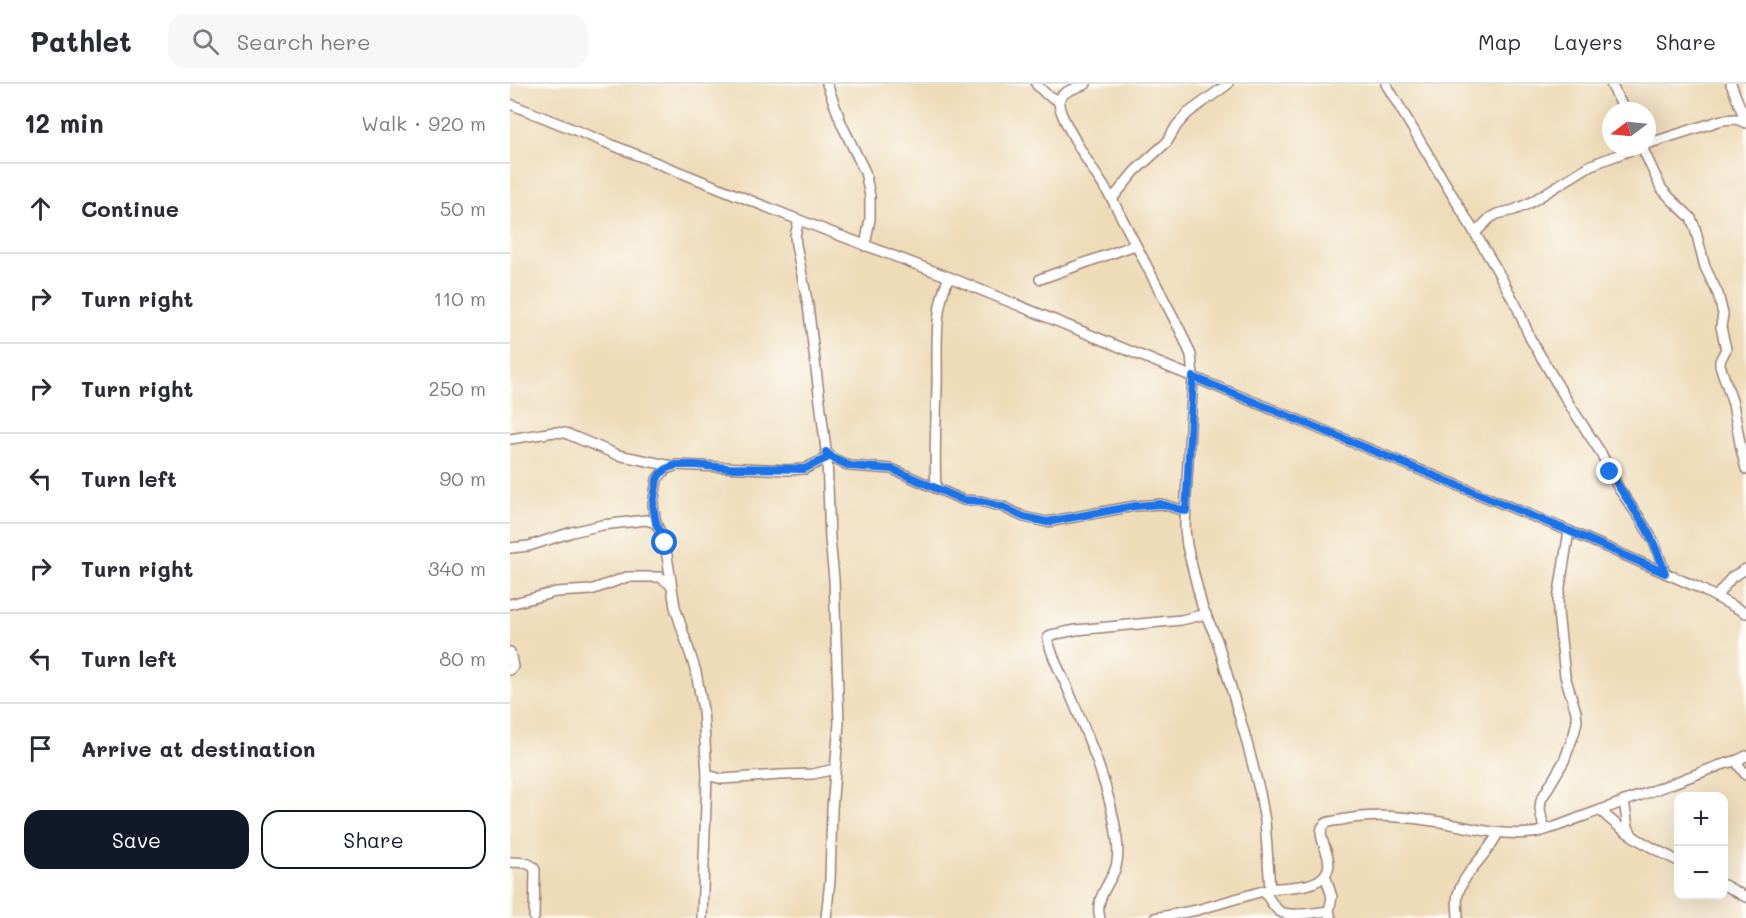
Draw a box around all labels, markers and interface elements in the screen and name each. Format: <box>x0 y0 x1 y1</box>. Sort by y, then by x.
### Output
search box <box>168 14 588 68</box>
text: Pathlet <box>30 23 132 59</box>
icon: search <box>189 25 222 58</box>
text: Search here <box>237 27 371 56</box>
text: Map <box>1478 28 1521 55</box>
text: Layers <box>1554 28 1623 55</box>
text: Share <box>1656 28 1716 55</box>
north arrow <box>1602 102 1656 156</box>
text: 12 min <box>24 106 104 140</box>
text: Walk · 920 m <box>361 110 486 136</box>
icon: ahead <box>24 192 57 225</box>
text: Continue <box>81 194 179 223</box>
text: 50 m <box>440 195 486 221</box>
icon: right <box>24 282 57 315</box>
text: Turn right <box>81 284 193 313</box>
text: 110 m <box>433 285 486 311</box>
icon: right <box>24 372 57 405</box>
text: Turn right <box>81 374 193 403</box>
text: 250 m <box>429 375 486 401</box>
route end <box>1596 458 1622 484</box>
icon: left <box>24 462 57 495</box>
text: Turn left <box>81 464 177 493</box>
text: 90 m <box>440 465 486 491</box>
route start <box>651 529 677 555</box>
icon: right <box>24 552 57 585</box>
text: Turn right <box>81 554 193 583</box>
text: 340 m <box>428 555 486 581</box>
icon: left <box>24 642 57 675</box>
text: Turn left <box>81 644 177 673</box>
text: 80 m <box>439 645 486 671</box>
icon: arrive <box>24 732 57 765</box>
text: Arrive at destination <box>81 734 316 763</box>
map controls <box>1674 792 1728 900</box>
button: + <box>1674 792 1728 846</box>
button: Save <box>24 810 249 869</box>
button: Share <box>261 810 486 869</box>
button: − <box>1674 846 1728 900</box>

